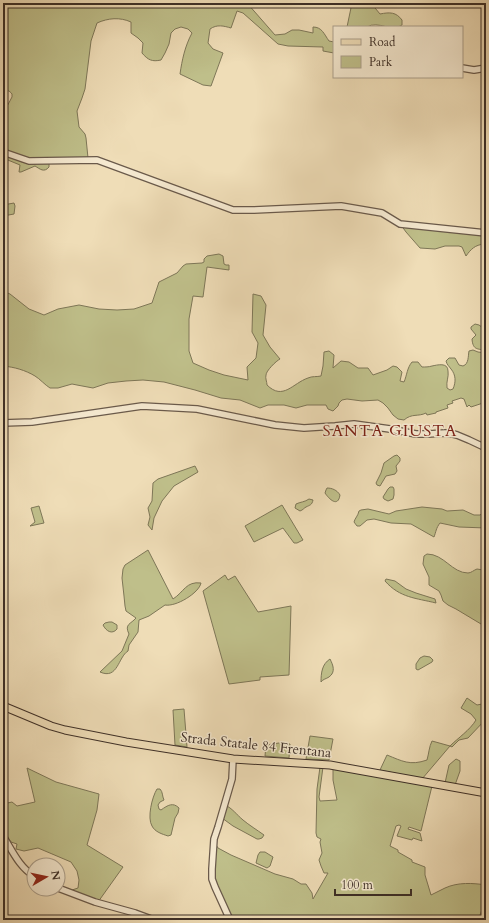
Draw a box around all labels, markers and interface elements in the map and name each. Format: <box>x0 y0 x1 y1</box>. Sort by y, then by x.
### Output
legend <box>333 26 463 78</box>
text: Road <box>369 34 396 50</box>
text: Park <box>369 54 393 70</box>
district label: SANTA GIUSTA <box>323 420 457 442</box>
street label: Strada Statale 84 Frentana <box>180 728 332 762</box>
north arrow <box>26 857 66 897</box>
text: N <box>47 870 64 882</box>
scale bar <box>335 871 411 897</box>
text: 100 m <box>341 877 374 893</box>

